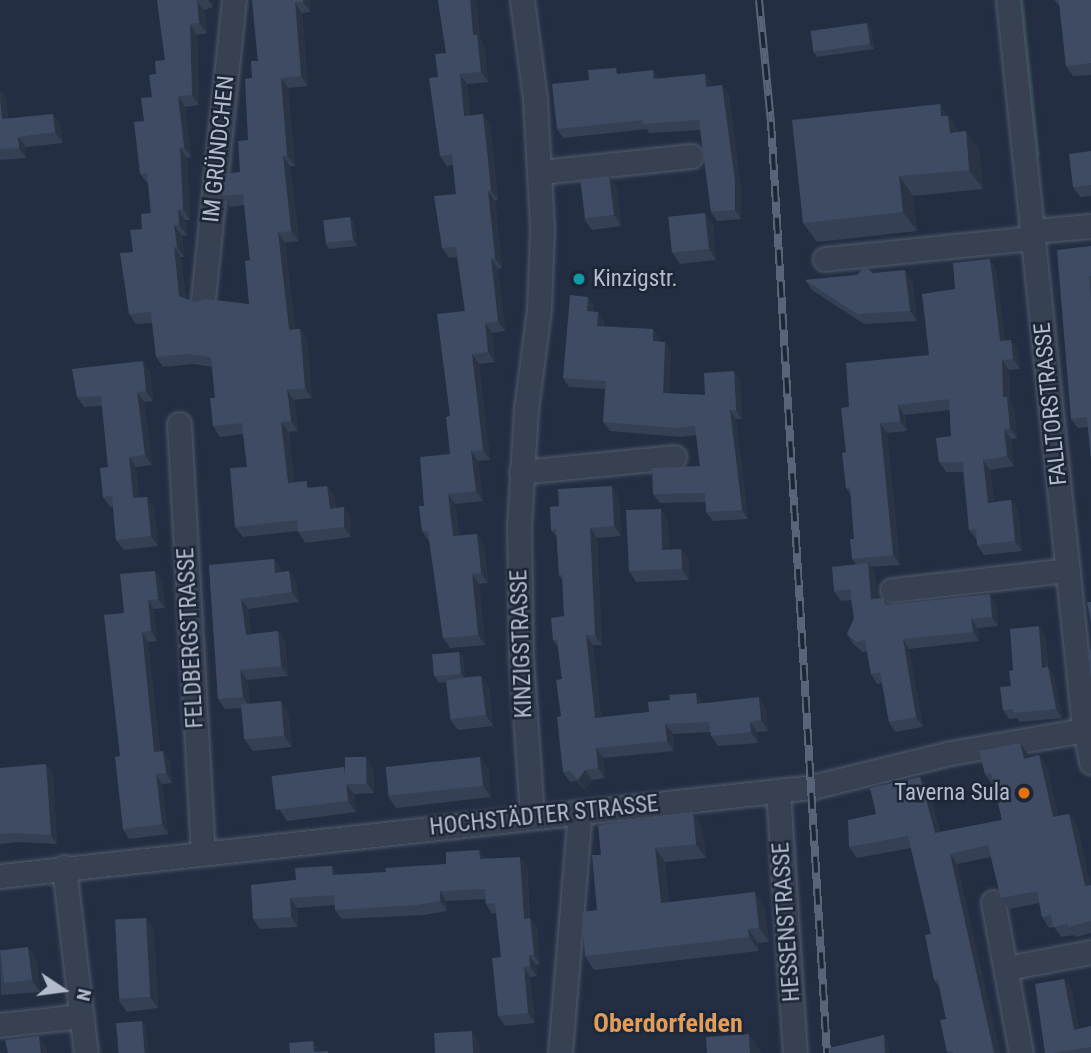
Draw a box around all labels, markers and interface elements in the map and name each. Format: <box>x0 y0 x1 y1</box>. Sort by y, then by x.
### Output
street label: IM GRÜNDCHEN <box>198 74 240 224</box>
place label: Kinzigstr. <box>593 265 678 293</box>
marker: Kinzigstr. <box>571 271 587 287</box>
street label: FALLTORSTRASSE <box>1029 321 1073 487</box>
street label: FELDBERGSTRASSE <box>172 547 210 729</box>
street label: KINZIGSTRASSE <box>506 569 538 719</box>
place label: Taverna Sula <box>894 779 1010 807</box>
marker: Taverna Sula <box>1016 785 1032 801</box>
street label: HOCHSTÄDTER STRASSE <box>428 790 660 842</box>
street label: HESSENSTRASSE <box>768 841 806 1003</box>
north arrow <box>28 955 98 1025</box>
text: N <box>71 987 96 1003</box>
district label: Oberdorfelden <box>593 1008 743 1040</box>

